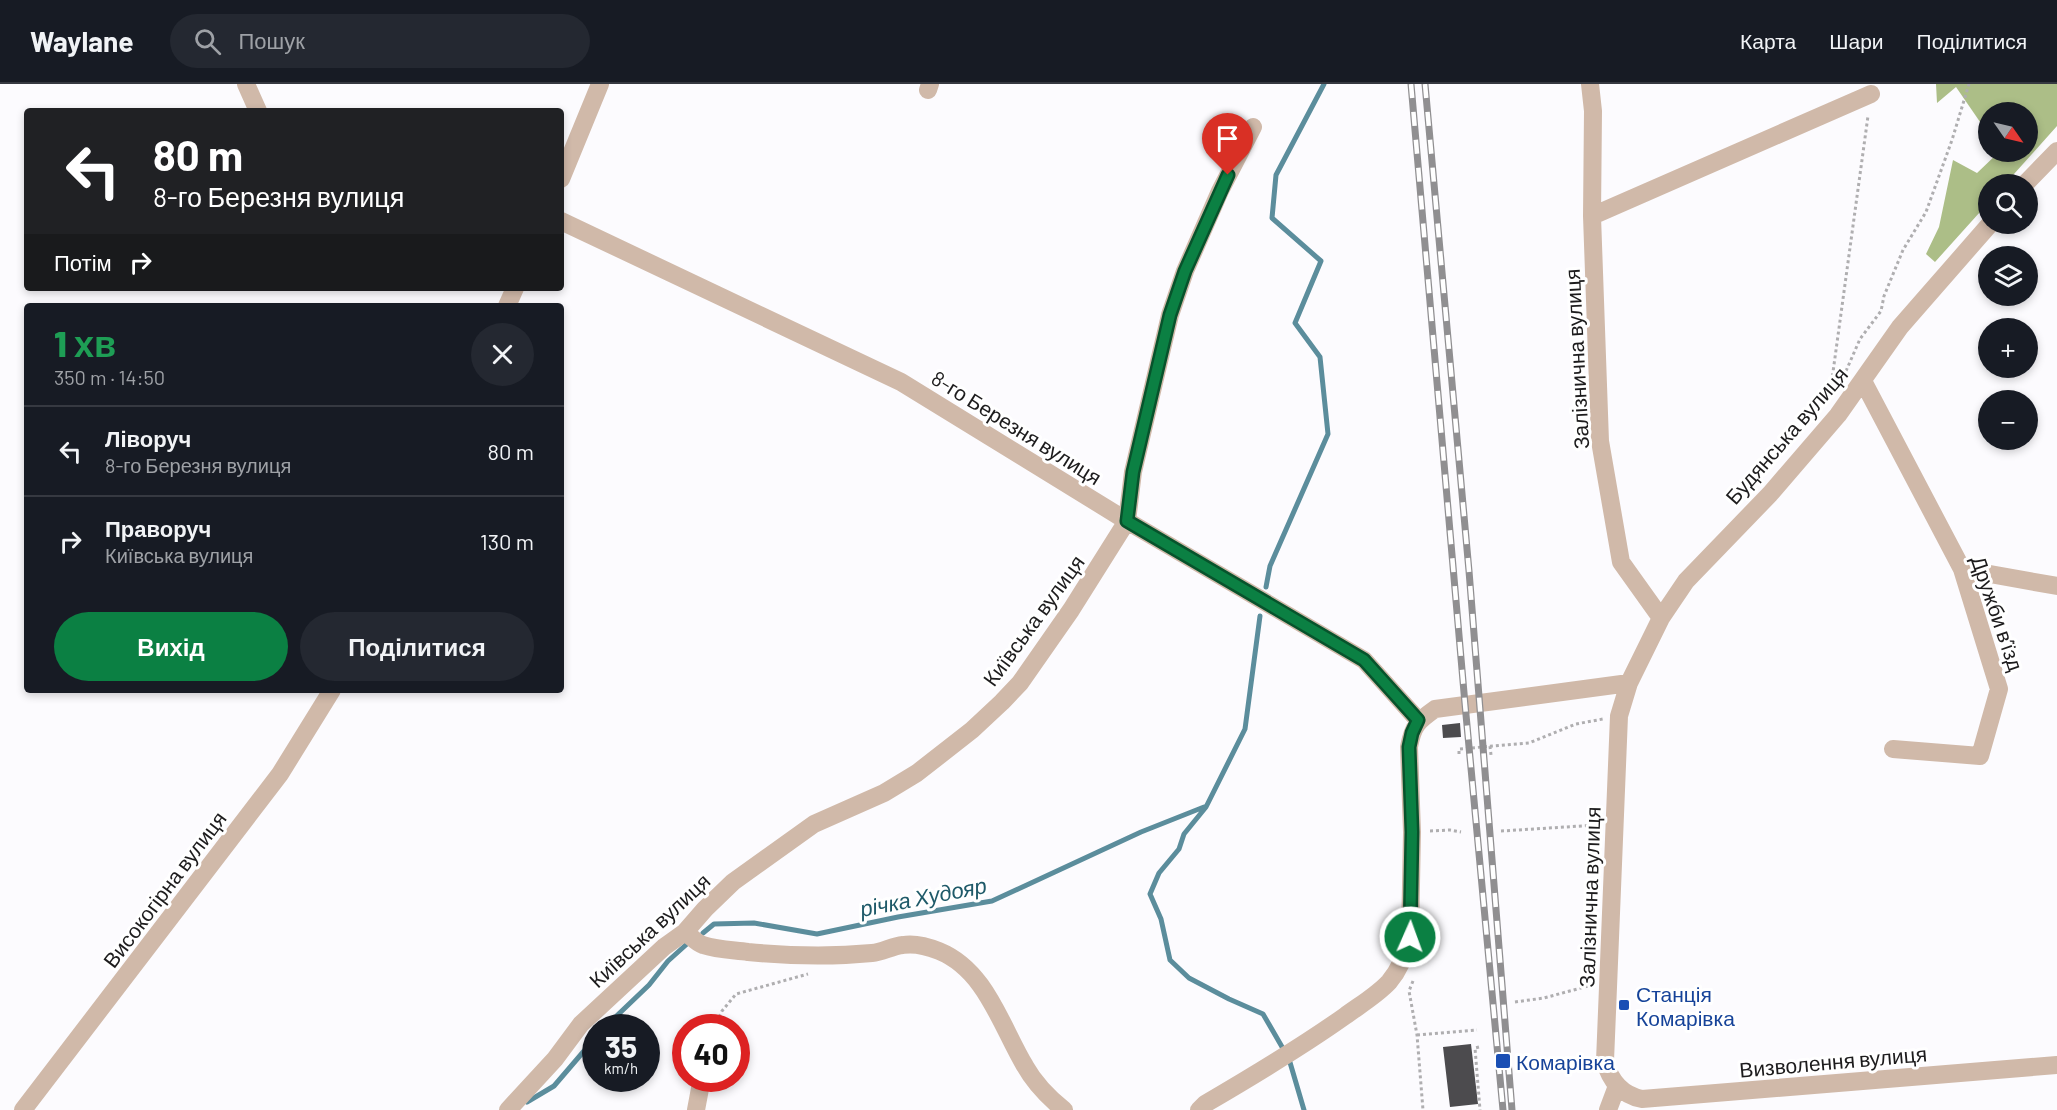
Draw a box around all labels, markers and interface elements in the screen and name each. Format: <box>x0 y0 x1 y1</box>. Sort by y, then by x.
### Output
search box <box>170 14 590 68</box>
text: Waylane <box>30 24 134 58</box>
icon: search <box>191 25 224 58</box>
text: Пошук <box>239 27 305 53</box>
text: Карта <box>1740 28 1796 53</box>
text: Шари <box>1829 28 1884 53</box>
text: Поділитися <box>1917 28 2027 53</box>
north arrow <box>1978 102 2038 162</box>
map controls <box>1978 102 2038 450</box>
pin <box>1202 113 1253 175</box>
icon: arrive <box>1211 122 1244 155</box>
text: 80 m <box>153 129 243 179</box>
icon: left <box>54 132 132 210</box>
button: search <box>1978 174 2038 234</box>
text: 8-го Березня вулиця <box>153 180 404 212</box>
icon: right <box>124 246 157 279</box>
button: layers <box>1978 246 2038 306</box>
text: Потім <box>54 249 112 275</box>
street label: Залізнична вулиця <box>1559 268 1593 450</box>
button: + <box>1978 318 2038 378</box>
text: 1 хв <box>54 321 116 364</box>
button: close <box>471 323 534 386</box>
street label: Будянська вулиця <box>1720 361 1852 509</box>
text: 350 m · 14:50 <box>54 365 165 389</box>
street label: 8-го Березня вулиця <box>927 365 1107 489</box>
button: − <box>1978 390 2038 450</box>
text: Ліворуч <box>105 425 191 451</box>
icon: left <box>54 435 87 468</box>
text: 80 m <box>488 438 534 464</box>
text: 8-го Березня вулиця <box>105 453 291 477</box>
text: Праворуч <box>105 515 211 541</box>
icon: right <box>54 525 87 558</box>
text: 130 m <box>480 528 534 554</box>
text: Київська вулиця <box>105 543 253 567</box>
street label: Київська вулиця <box>977 550 1089 690</box>
street label: Дружби в’їзд <box>1967 552 2029 674</box>
button: Вихід <box>54 612 288 681</box>
button: Поділитися <box>300 612 534 681</box>
street label: Високогірна вулиця <box>97 806 231 972</box>
street label: Залізнична вулиця <box>1573 806 1605 988</box>
street label: Київська вулиця <box>583 868 715 992</box>
water label: річка Худояр <box>856 871 989 922</box>
position arrow <box>1378 905 1442 969</box>
place label: Станція Комарівка <box>1636 981 1735 1030</box>
marker: Станція Комарівка <box>1617 998 1631 1012</box>
speed limit sign: 40 <box>672 1014 750 1092</box>
text: 35 <box>605 1028 637 1064</box>
street label: Визволення вулиця <box>1738 1040 1928 1082</box>
place label: Комарівка <box>1516 1049 1615 1074</box>
marker: Комарівка <box>1494 1052 1512 1070</box>
text: km/h <box>604 1059 638 1077</box>

